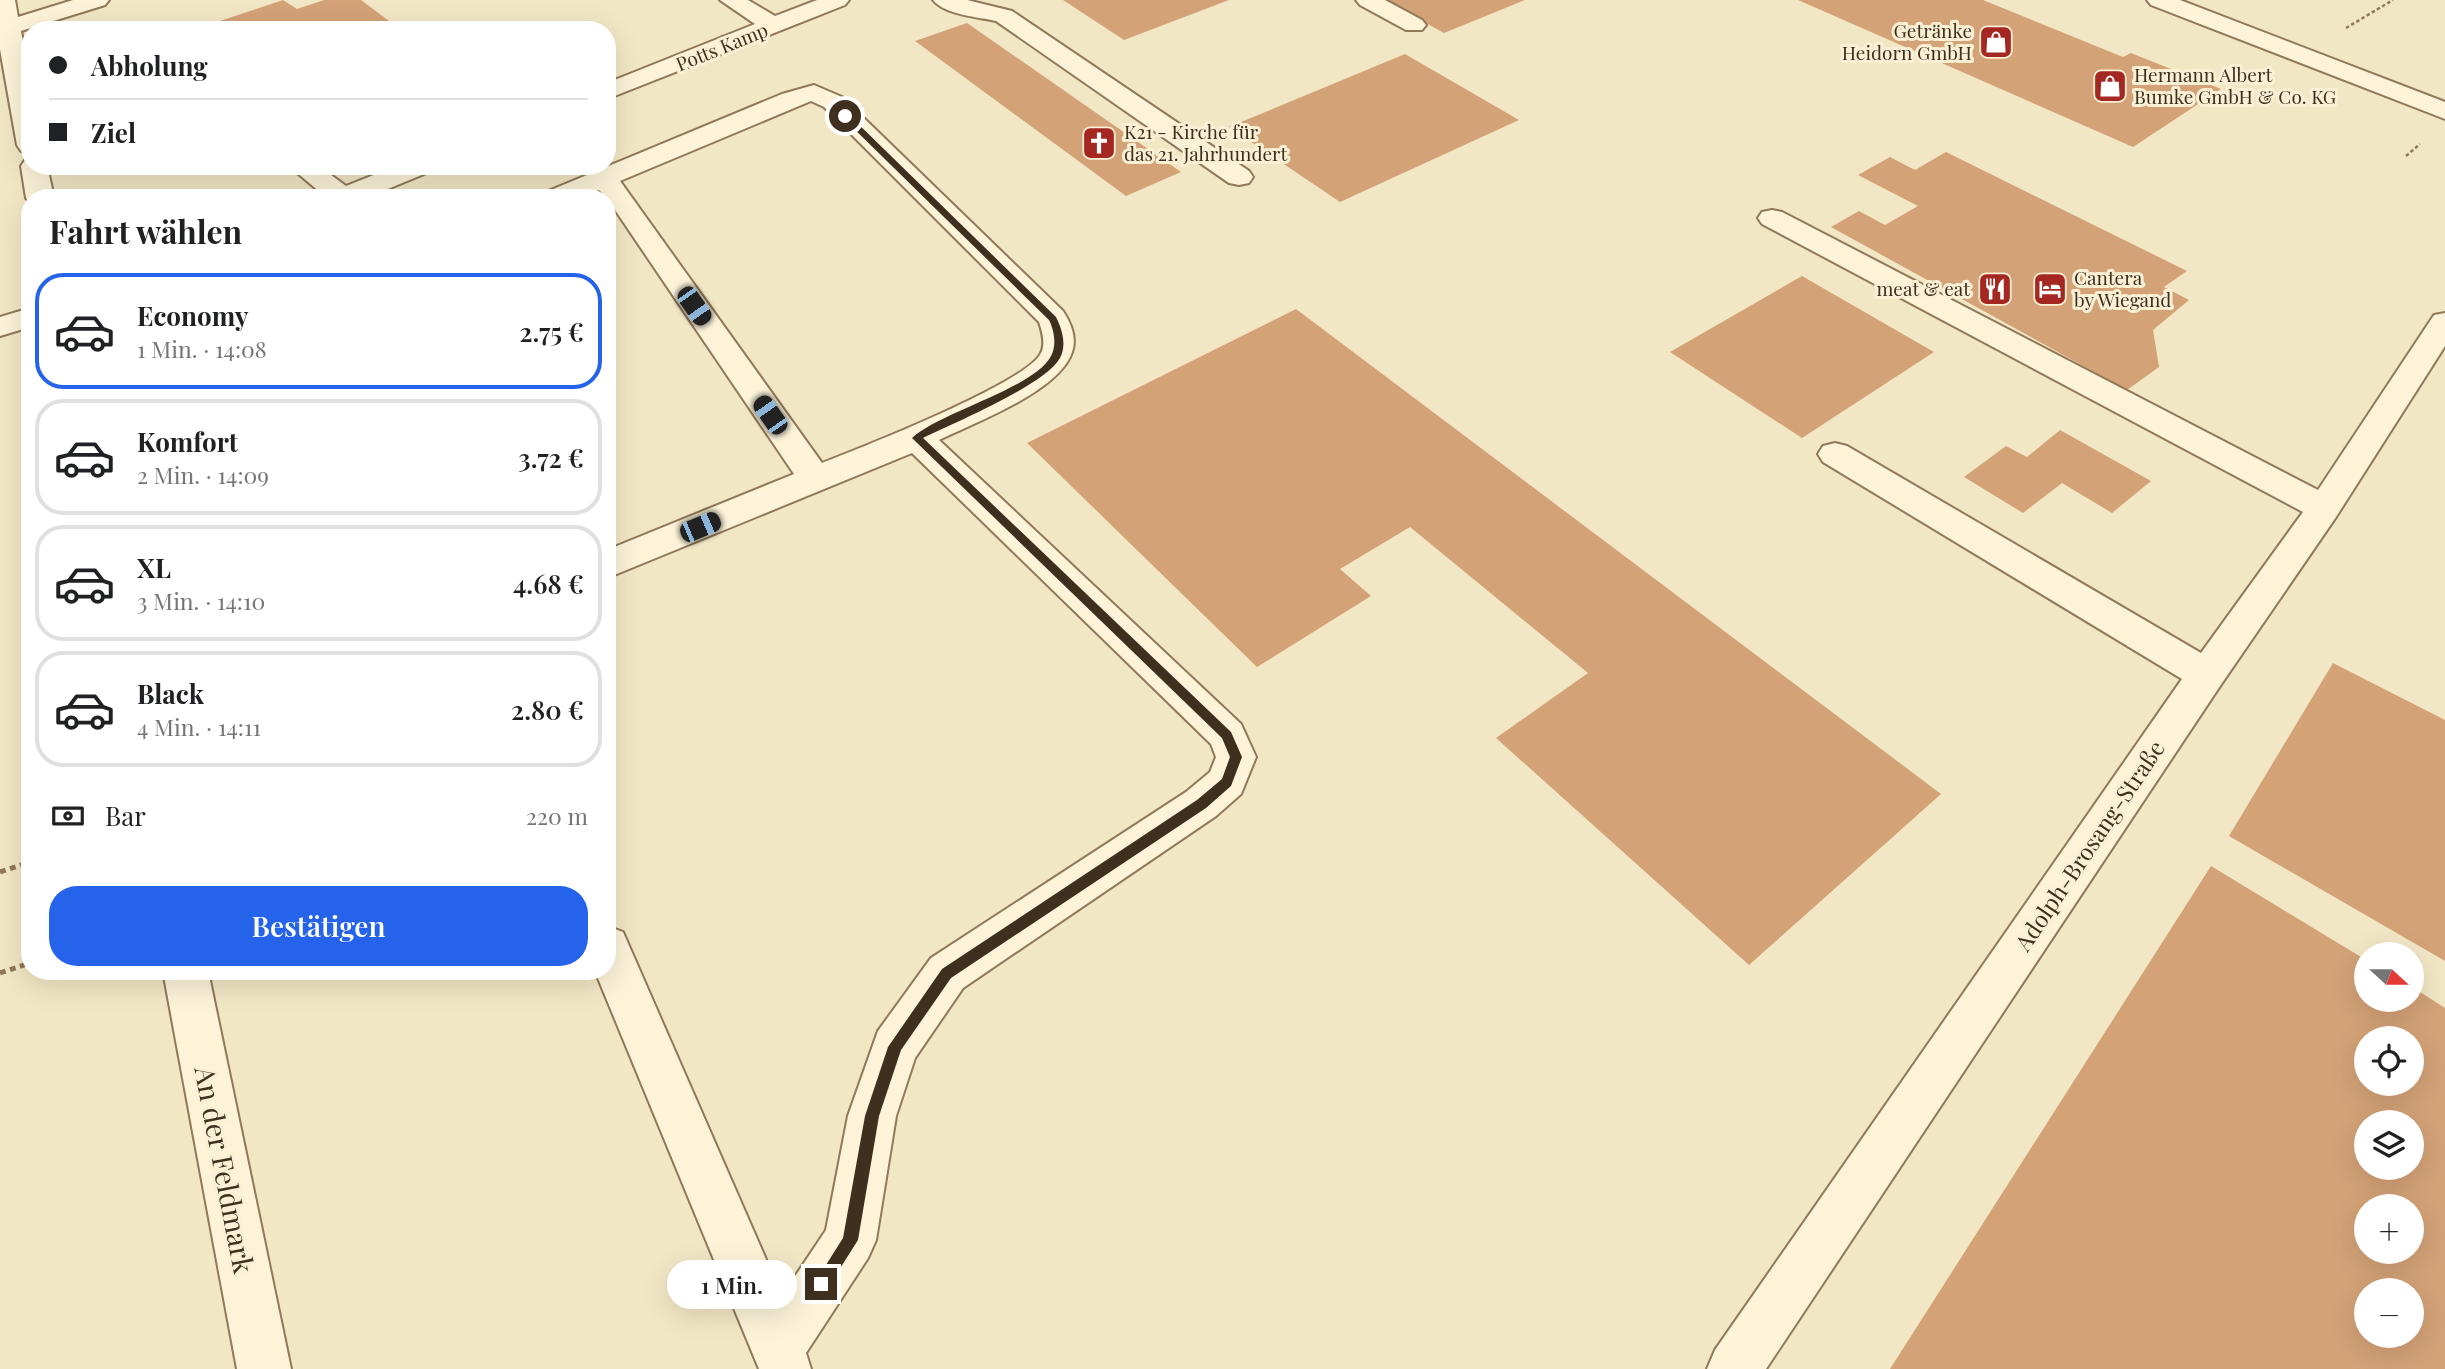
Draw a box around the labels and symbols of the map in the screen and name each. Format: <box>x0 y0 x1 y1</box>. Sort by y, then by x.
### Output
street label: Potts Kamp <box>672 16 771 76</box>
place label: Getränke Heidorn GmbH <box>1842 17 1972 65</box>
shop icon: Getränke Heidorn GmbH <box>1977 23 2015 61</box>
place label: Hermann Albert Bumke GmbH & Co. KG <box>2134 61 2336 109</box>
shop icon: Hermann Albert Bumke GmbH & Co. KG <box>2091 67 2129 105</box>
route start <box>829 100 861 132</box>
place label: K21 - Kirche für das 21. Jahrhundert <box>1124 118 1288 166</box>
church icon: K21 - Kirche für das 21. Jahrhundert <box>1080 124 1118 162</box>
place label: Cantera by Wiegand <box>2074 264 2171 312</box>
restaurant icon: meat & eat <box>1976 270 2014 308</box>
hotel icon: Cantera by Wiegand <box>2031 270 2069 308</box>
place label: meat & eat <box>1876 275 1970 301</box>
car <box>674 283 715 329</box>
car <box>750 392 791 438</box>
car <box>677 509 724 545</box>
street label: Adolph-Brosang-Straße <box>2006 734 2171 957</box>
north arrow <box>2354 942 2424 1012</box>
street label: An der Feldmark <box>187 1062 264 1277</box>
callout: 1 Min. <box>667 1260 796 1308</box>
route end <box>805 1268 837 1300</box>

